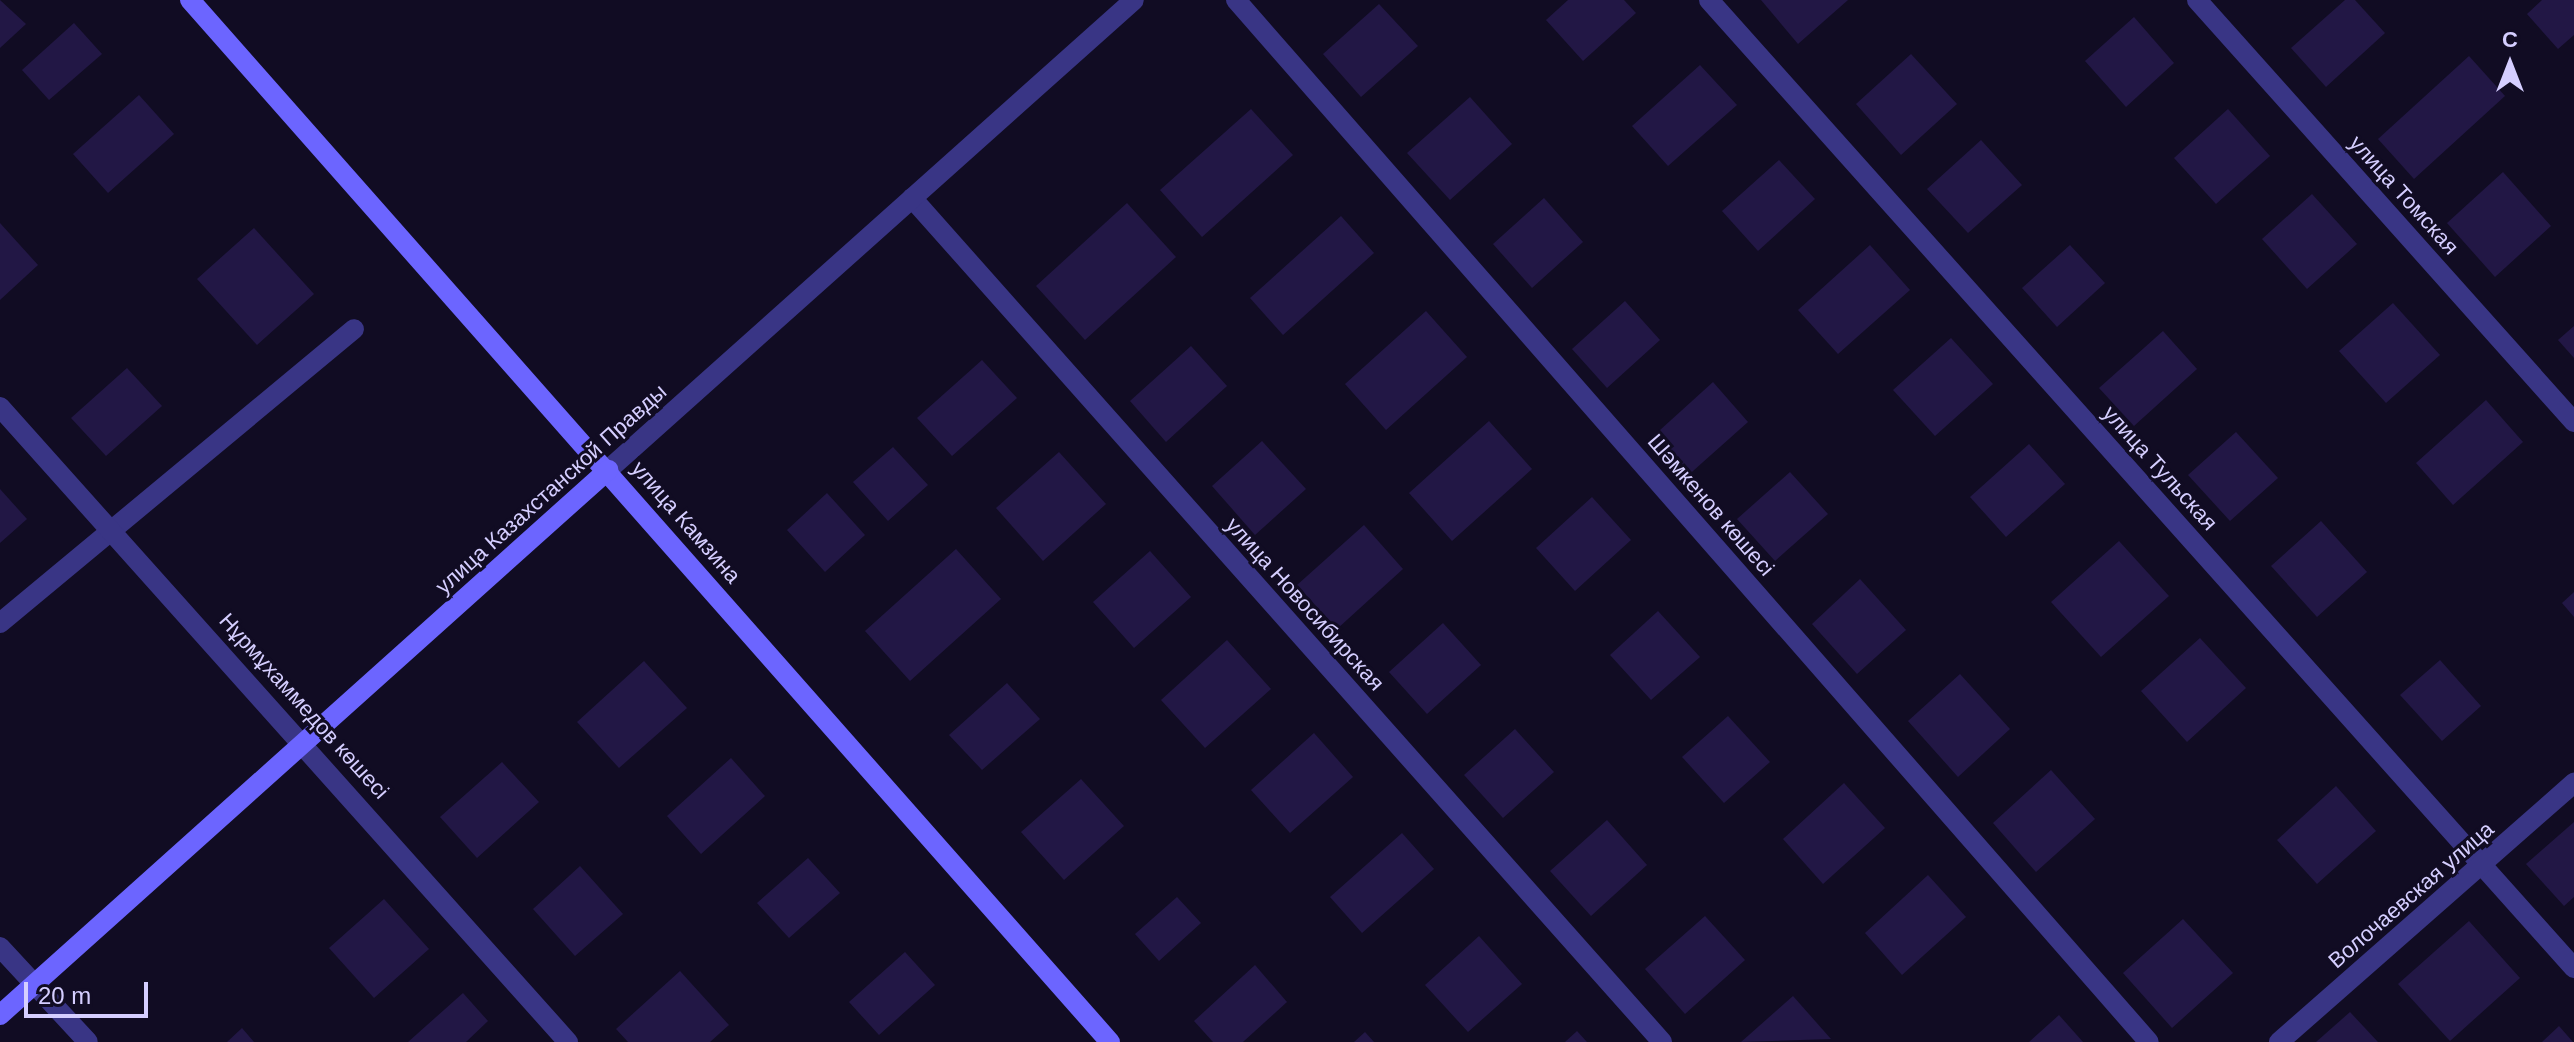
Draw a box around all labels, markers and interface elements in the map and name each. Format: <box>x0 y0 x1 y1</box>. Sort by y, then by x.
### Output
north arrow <box>2470 24 2550 104</box>
text: С <box>2502 27 2518 52</box>
street label: улица Томская <box>2344 130 2464 260</box>
street label: улица Казахстанской Правды <box>430 378 672 600</box>
street label: улица Тульская <box>2097 400 2223 536</box>
street label: Шәмкенов көшесі <box>1642 429 1780 581</box>
street label: улица Камзина <box>626 455 746 589</box>
street label: улица Новосибирская <box>1220 512 1390 696</box>
street label: Нұрмұхаммедов көшесі <box>214 608 394 804</box>
street label: Волочаевская улица <box>2323 816 2499 974</box>
scale bar <box>28 966 152 1016</box>
text: 20 m <box>38 982 91 1009</box>

